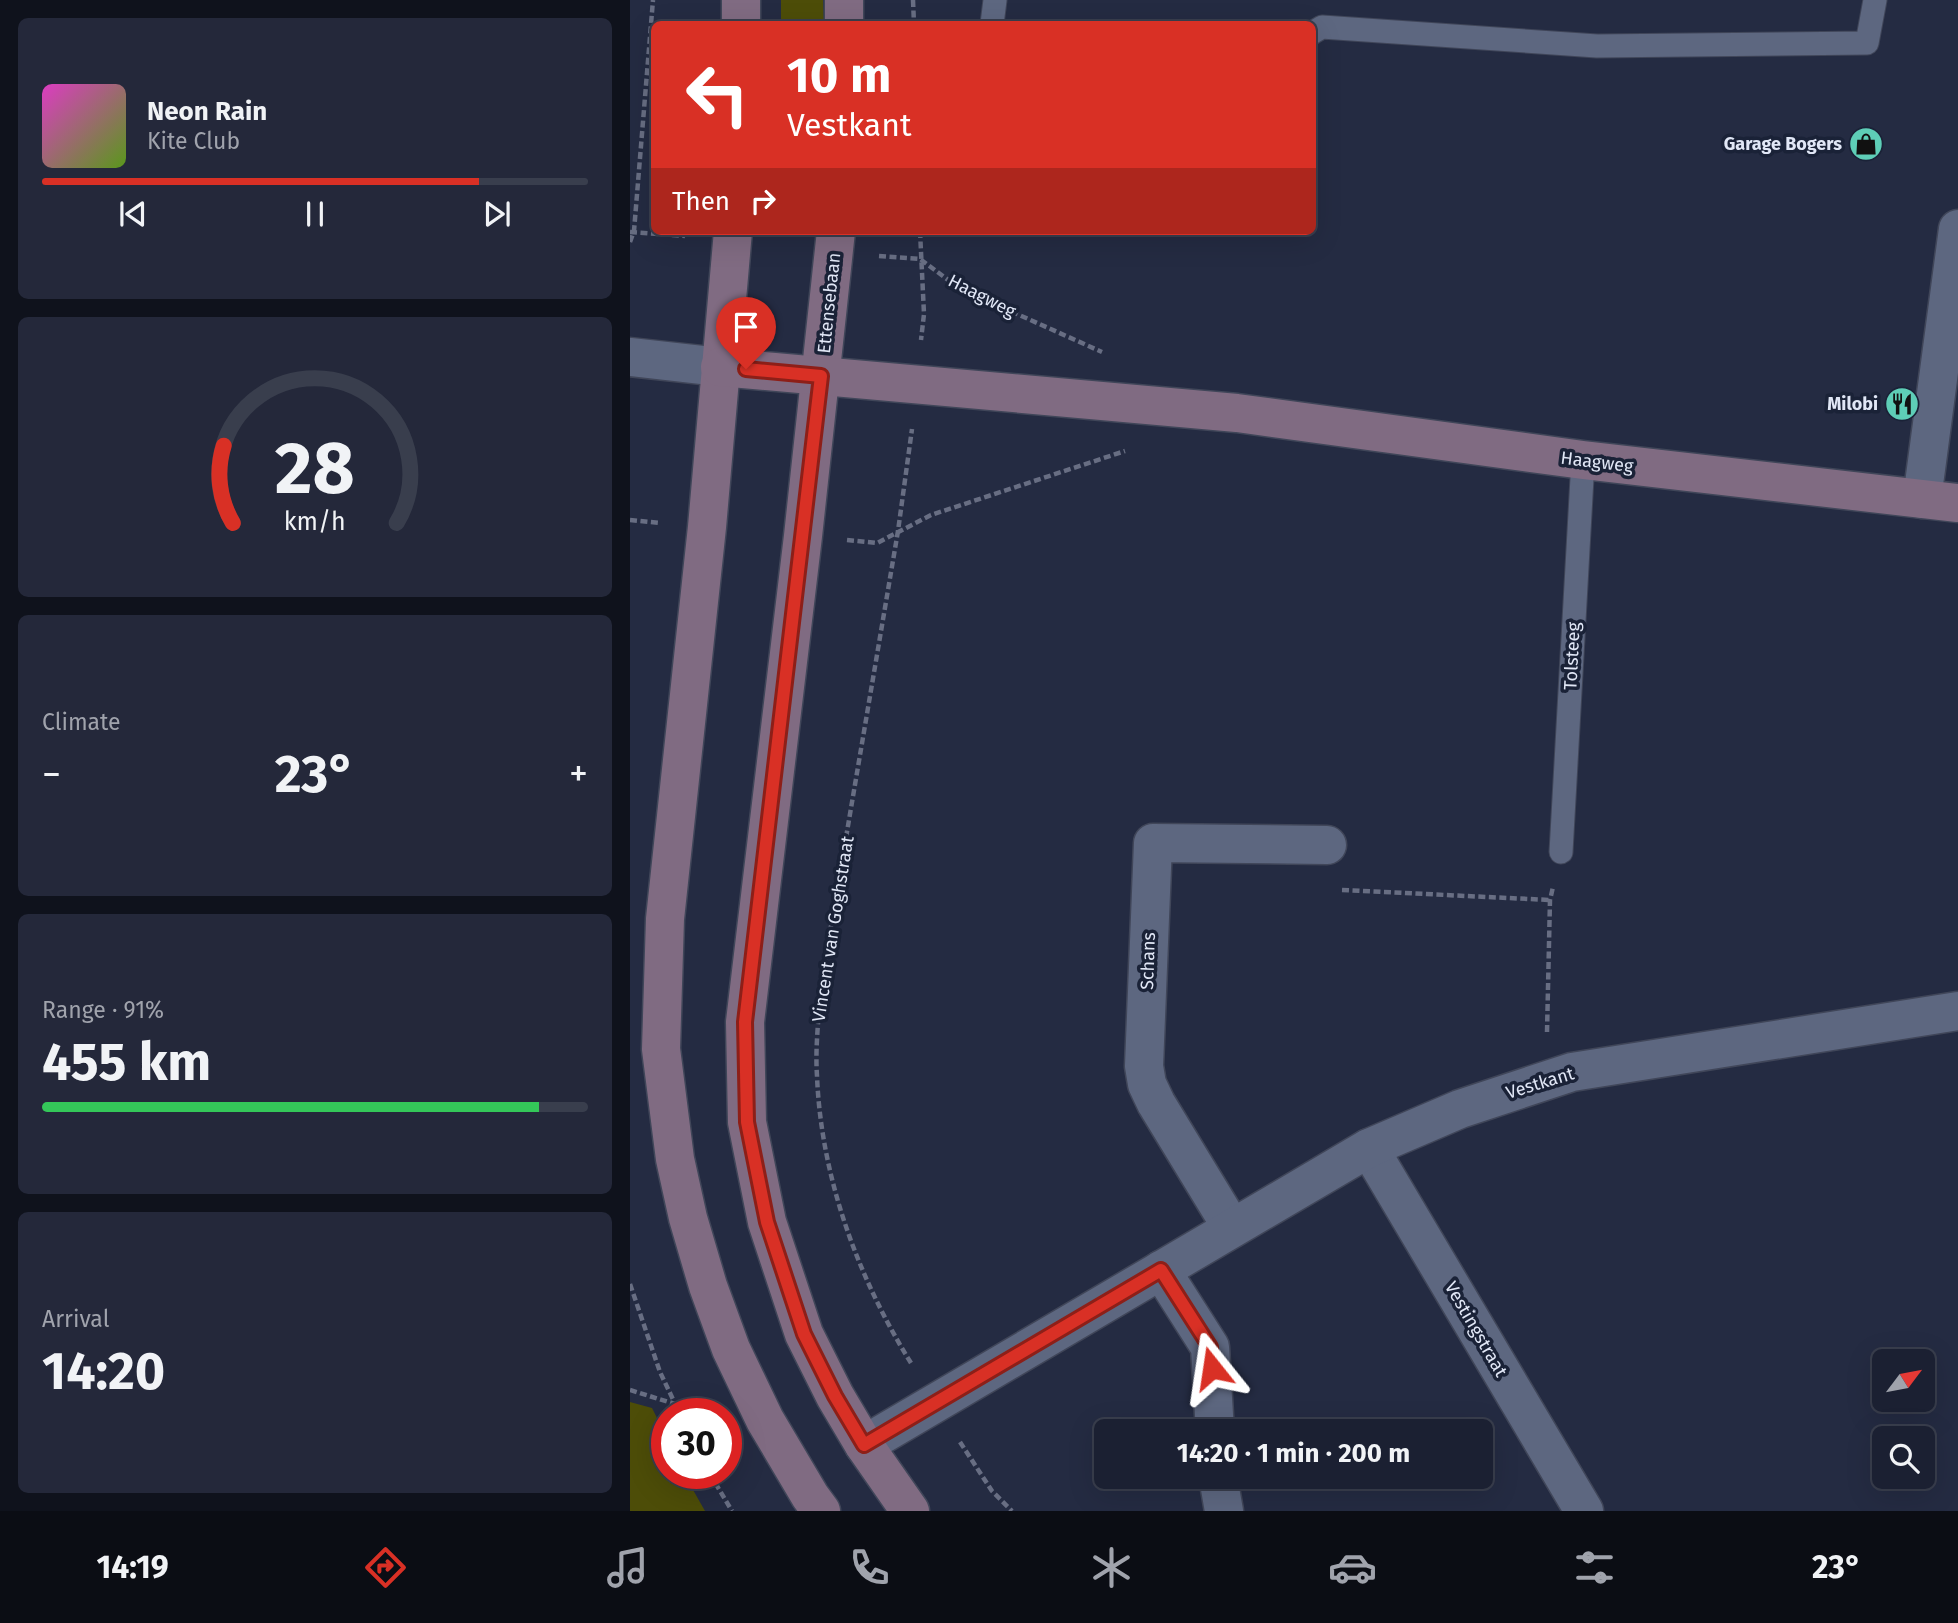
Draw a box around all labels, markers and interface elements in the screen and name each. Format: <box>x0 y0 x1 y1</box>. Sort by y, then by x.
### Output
text: 10 m <box>787 46 891 105</box>
icon: left <box>672 49 763 140</box>
text: Neon Rain <box>147 96 267 127</box>
text: Vestkant <box>787 106 912 144</box>
shop icon: Garage Bogers <box>1847 125 1885 163</box>
text: Kite Club <box>147 127 240 155</box>
place label: Garage Bogers <box>1724 133 1842 155</box>
icon: right <box>744 182 782 220</box>
text: Then <box>672 186 730 217</box>
icon: previous <box>114 195 152 233</box>
icon: pause <box>296 195 334 233</box>
icon: next <box>478 195 516 233</box>
street label: Ettensebaan <box>813 252 845 354</box>
street label: Haagweg <box>944 270 1020 323</box>
pin <box>716 297 776 369</box>
icon: arrive <box>727 308 765 346</box>
restaurant icon: Milobi <box>1883 385 1921 423</box>
place label: Milobi <box>1827 393 1878 415</box>
text: 28 <box>275 425 355 512</box>
street label: Haagweg <box>1559 447 1635 477</box>
text: km/h <box>284 507 346 537</box>
street label: Tolsteeg <box>1559 621 1585 690</box>
text: Climate <box>42 708 121 736</box>
text: 23° <box>275 743 355 806</box>
text: − <box>42 751 61 797</box>
text: + <box>569 751 588 797</box>
street label: Vincent van Goghstraat <box>807 834 859 1024</box>
street label: Schans <box>1136 932 1160 990</box>
text: Range · 91% <box>42 996 164 1024</box>
text: 455 km <box>42 1031 211 1094</box>
street label: Vestkant <box>1503 1062 1577 1104</box>
street label: Vestingstraat <box>1440 1277 1512 1381</box>
text: Arrival <box>42 1305 109 1333</box>
position arrow <box>1175 1331 1249 1405</box>
text: 14:20 <box>42 1340 165 1403</box>
north arrow <box>1872 1349 1936 1412</box>
map controls <box>1872 1349 1935 1489</box>
speed limit sign: 30 <box>651 1398 742 1489</box>
button: search <box>1872 1426 1935 1489</box>
text: 14:20 · 1 min · 200 m <box>1177 1438 1410 1469</box>
icon: directions <box>361 1543 410 1592</box>
icon: music <box>603 1543 652 1592</box>
icon: phone <box>845 1543 894 1592</box>
icon: climate <box>1087 1543 1136 1592</box>
icon: car <box>1328 1543 1377 1592</box>
icon: filters <box>1570 1543 1619 1592</box>
text: 14:19 <box>96 1548 169 1586</box>
text: 23° <box>1812 1548 1862 1586</box>

